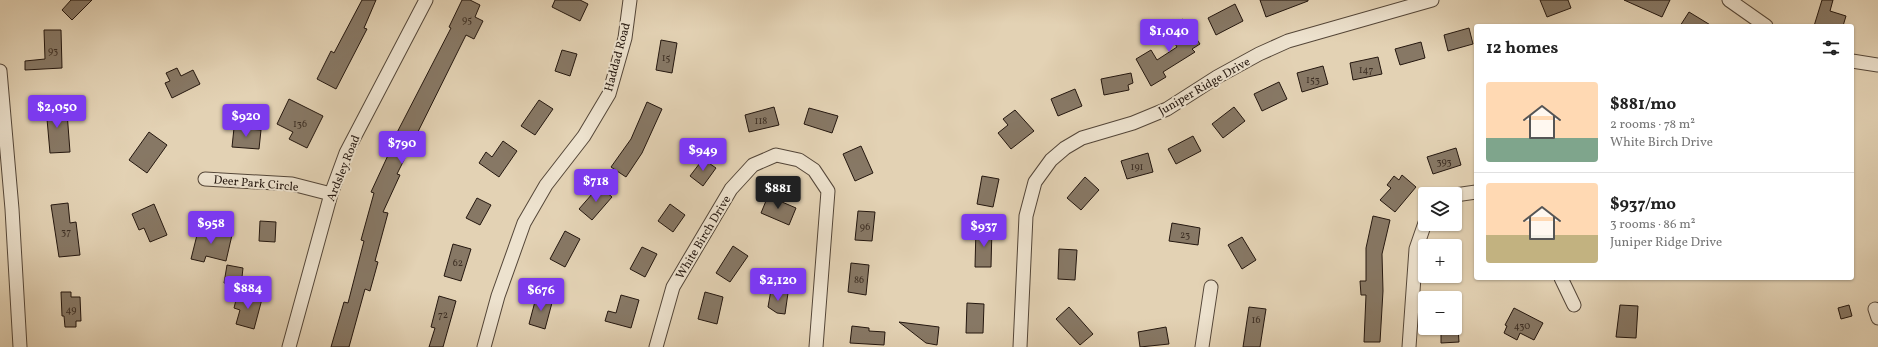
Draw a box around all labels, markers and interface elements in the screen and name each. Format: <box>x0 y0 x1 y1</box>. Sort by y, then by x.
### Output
house number: 95 <box>462 13 472 27</box>
pin: $1,040 <box>1136 19 1202 53</box>
street label: Haddad Road <box>601 21 635 94</box>
text: $1,040 <box>1149 23 1189 41</box>
text: 12 homes <box>1486 37 1558 60</box>
icon: filters <box>1820 37 1842 59</box>
house number: 93 <box>48 44 58 58</box>
house number: 15 <box>662 51 671 65</box>
street label: Juniper Ridge Drive <box>1156 54 1254 120</box>
house number: 147 <box>1359 63 1373 77</box>
house number: 153 <box>1306 73 1320 87</box>
text: $881/mo <box>1610 93 1676 116</box>
pin: $2,050 <box>24 95 90 129</box>
icon: home <box>1518 98 1566 146</box>
text: $2,050 <box>37 99 77 117</box>
pin: $920 <box>222 104 270 138</box>
text: $920 <box>231 108 261 126</box>
house number: 118 <box>755 114 767 128</box>
text: 2 rooms · 78 m² <box>1610 116 1695 134</box>
house number: 136 <box>293 117 307 131</box>
pin: $790 <box>378 131 426 165</box>
street label: Ardsley Road <box>323 133 365 204</box>
text: White Birch Drive <box>1610 134 1713 152</box>
text: $790 <box>388 135 416 153</box>
pin: $949 <box>679 138 727 172</box>
text: $949 <box>689 142 717 160</box>
house number: 393 <box>1436 155 1452 169</box>
house number: 191 <box>1131 160 1144 174</box>
pin: $718 <box>572 169 620 203</box>
street label: Deer Park Circle <box>213 172 299 196</box>
text: $718 <box>583 173 609 191</box>
pin: $881 <box>754 176 802 210</box>
text: $881 <box>765 180 791 198</box>
map controls <box>1418 187 1462 335</box>
button: layers <box>1418 187 1462 231</box>
street label: White Birch Drive <box>673 192 735 282</box>
text: $937/mo <box>1610 193 1676 216</box>
icon: home <box>1518 199 1566 247</box>
pin: $958 <box>187 211 235 245</box>
pin: $937 <box>960 214 1008 248</box>
text: $958 <box>197 215 225 233</box>
text: 3 rooms · 86 m² <box>1610 216 1695 234</box>
text: $937 <box>970 218 998 236</box>
house number: 96 <box>860 220 870 234</box>
house number: 37 <box>61 225 71 239</box>
house number: 23 <box>1180 228 1190 242</box>
text: Juniper Ridge Drive <box>1610 234 1722 252</box>
button: + <box>1418 239 1462 283</box>
house number: 62 <box>453 256 463 270</box>
pin: $2,120 <box>745 268 811 302</box>
text: $2,120 <box>759 272 797 290</box>
house number: 86 <box>854 273 864 287</box>
pin: $884 <box>224 276 272 310</box>
pin: $676 <box>517 278 565 312</box>
text: $884 <box>234 280 262 298</box>
text: $676 <box>527 282 555 300</box>
button: − <box>1418 291 1462 335</box>
house number: 49 <box>66 303 76 317</box>
house number: 72 <box>438 308 448 322</box>
house number: 16 <box>1252 313 1260 327</box>
house number: 430 <box>1514 319 1530 333</box>

